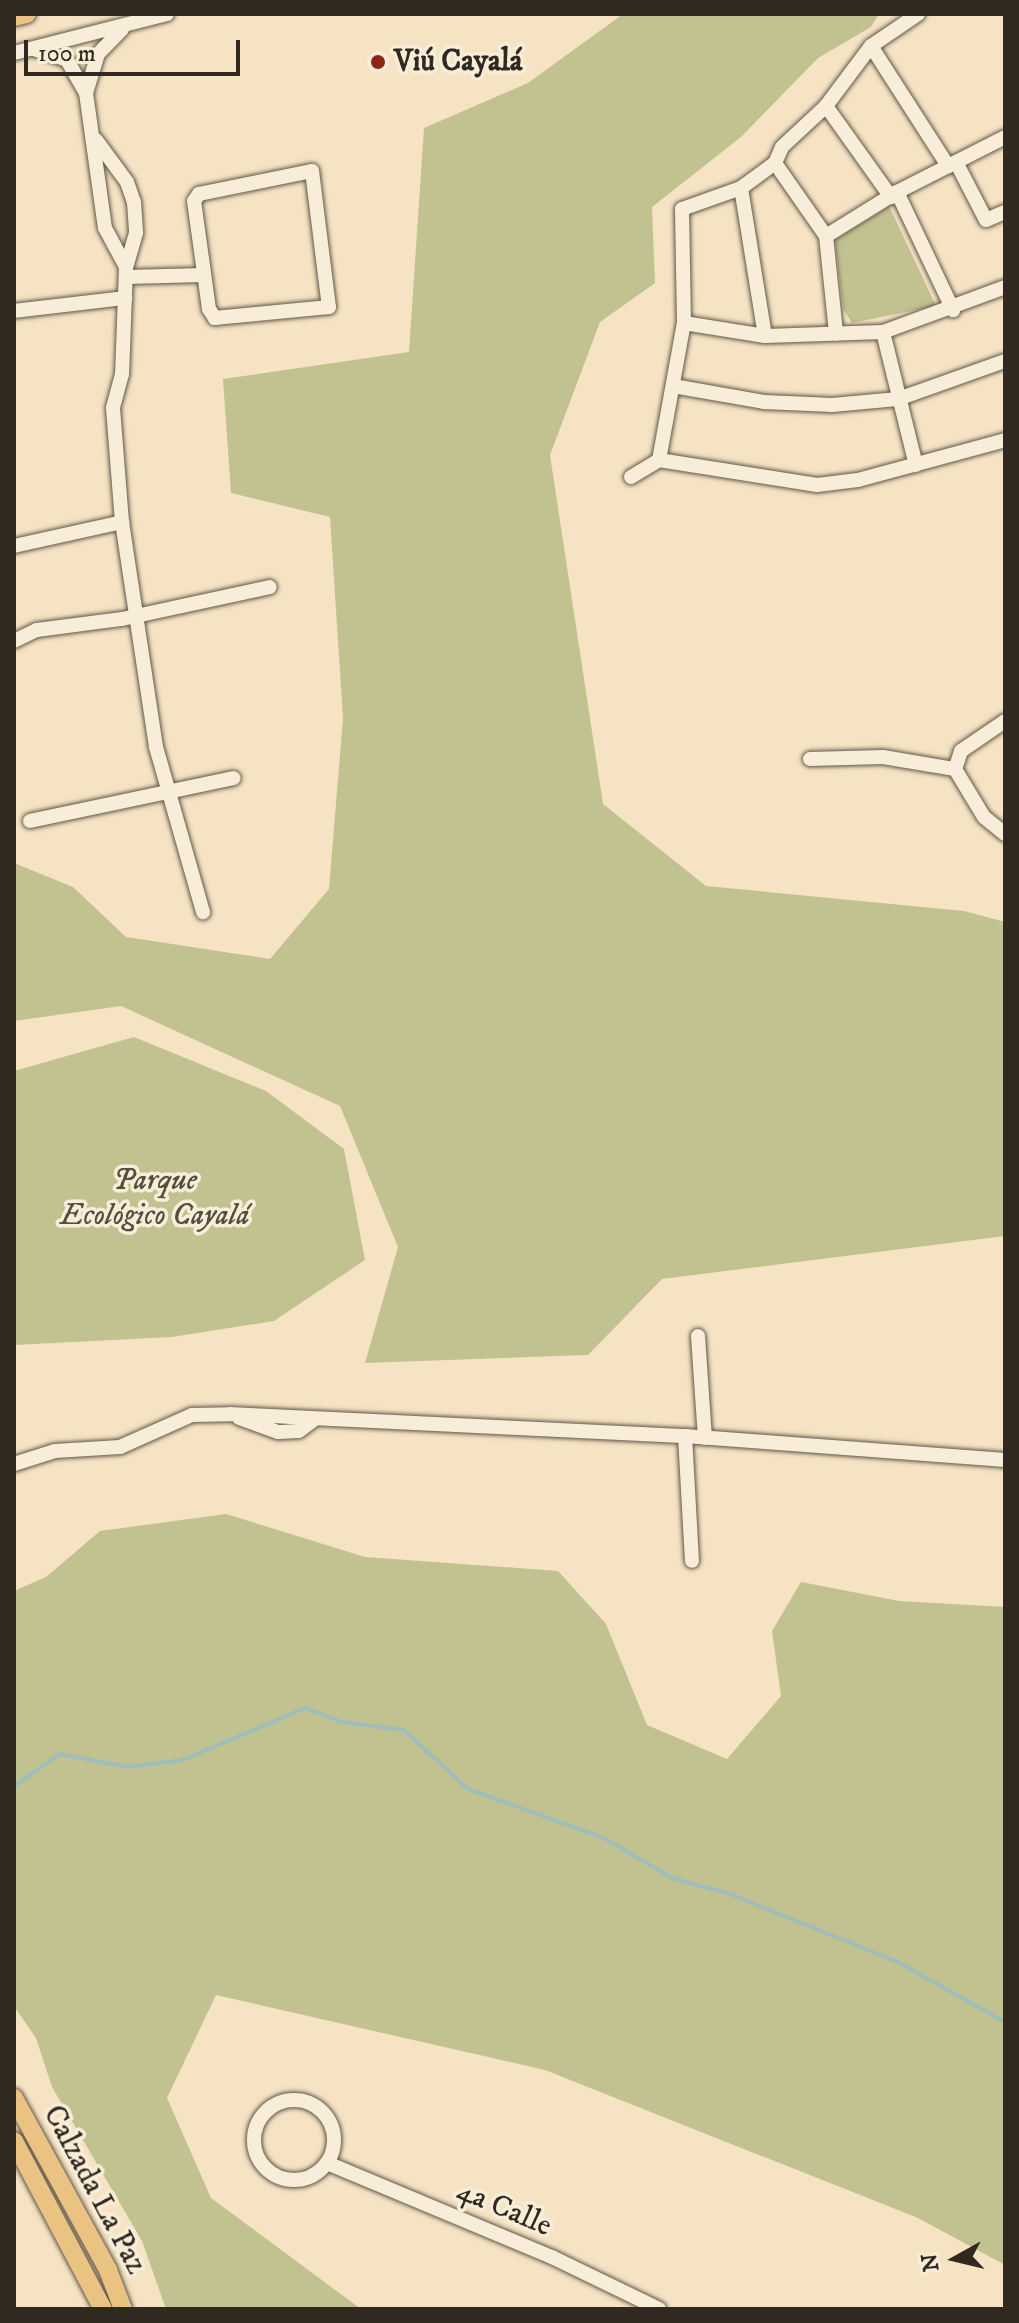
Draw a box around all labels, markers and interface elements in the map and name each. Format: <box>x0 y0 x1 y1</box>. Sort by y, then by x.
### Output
scale bar <box>28 24 244 74</box>
text: 100 m <box>38 39 96 69</box>
place label: Viú Cayalá <box>394 44 523 80</box>
marker: Viú Cayalá <box>369 53 387 71</box>
park label: Parque Ecológico Cayalá <box>60 1163 250 1234</box>
street label: Calzada La Paz <box>35 2100 153 2280</box>
street label: 4a Calle <box>451 2173 557 2245</box>
north arrow <box>915 2219 995 2299</box>
text: N <box>916 2252 945 2273</box>

